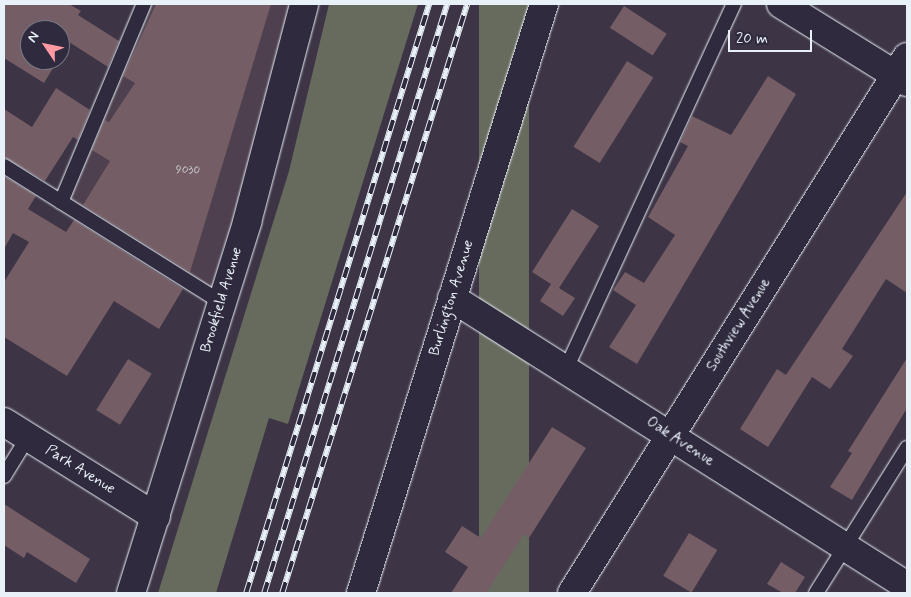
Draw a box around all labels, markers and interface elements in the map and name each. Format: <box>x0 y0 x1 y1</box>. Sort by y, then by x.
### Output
north arrow <box>20 20 70 70</box>
scale bar <box>731 20 815 52</box>
text: N <box>23 28 43 46</box>
text: 20 m <box>736 29 768 49</box>
house number: 9030 <box>176 164 200 178</box>
street label: Burlington Avenue <box>426 239 478 357</box>
street label: Brookfield Avenue <box>197 244 247 356</box>
street label: Southview Avenue <box>702 273 776 377</box>
street label: Oak Avenue <box>643 414 717 470</box>
street label: Park Avenue <box>41 441 119 499</box>

